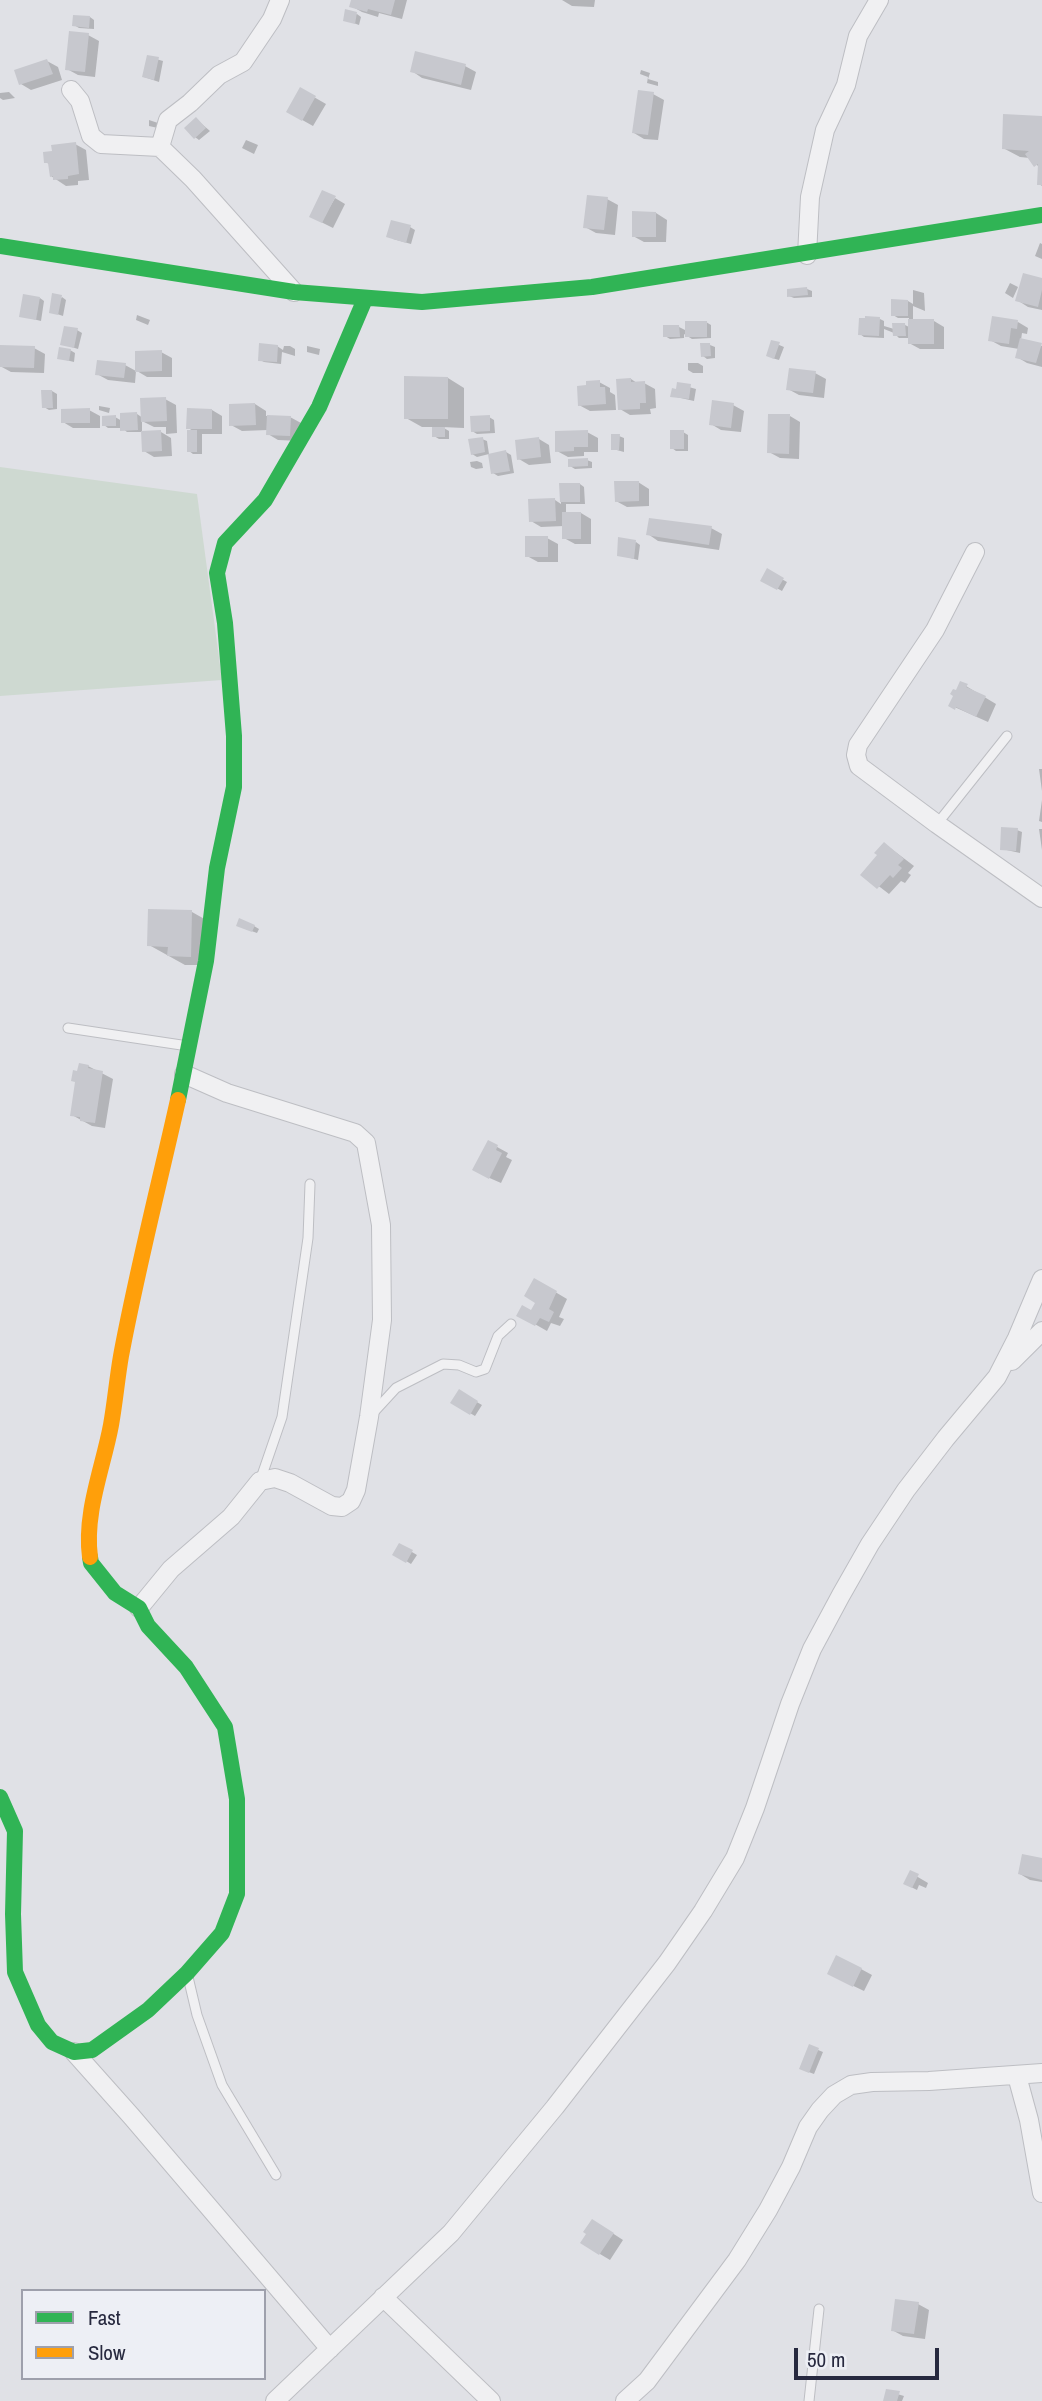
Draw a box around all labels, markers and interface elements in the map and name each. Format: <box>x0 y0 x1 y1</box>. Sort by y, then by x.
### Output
legend <box>21 2289 266 2380</box>
text: Fast <box>88 2303 121 2332</box>
scale bar <box>797 2334 942 2378</box>
text: Slow <box>88 2338 125 2367</box>
text: 50 m <box>807 2345 845 2374</box>

